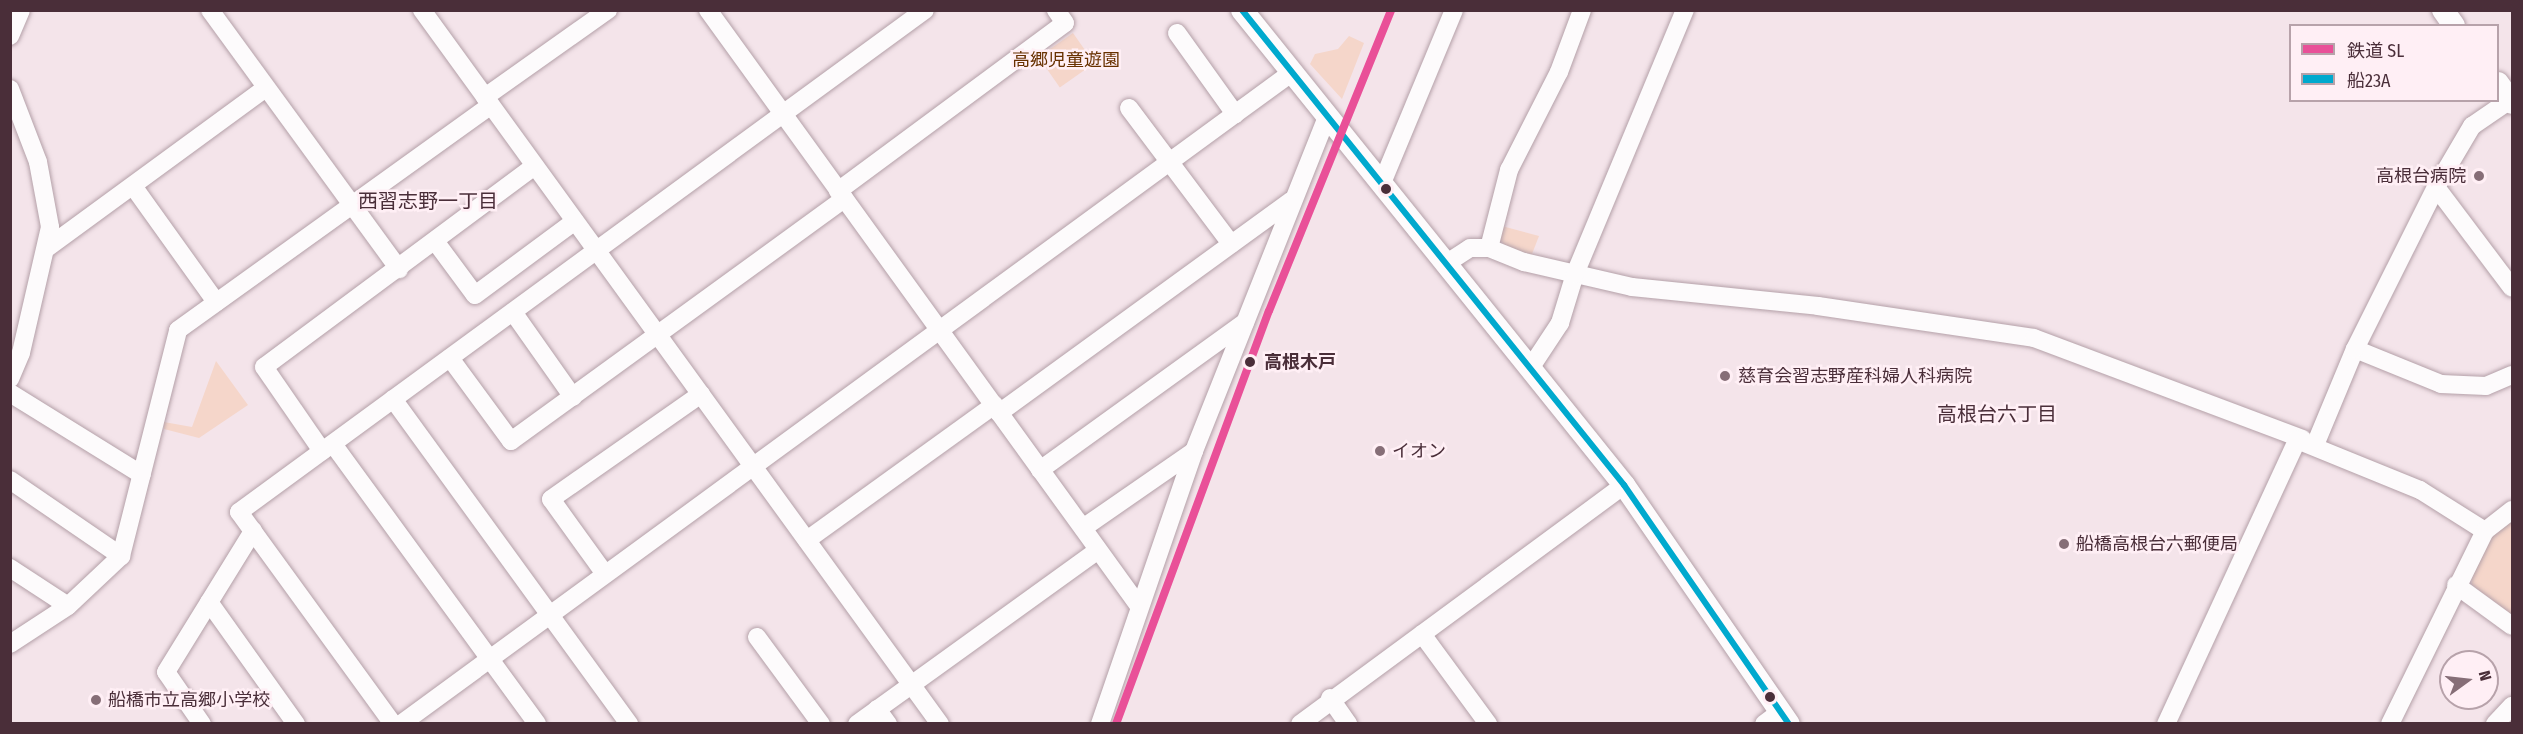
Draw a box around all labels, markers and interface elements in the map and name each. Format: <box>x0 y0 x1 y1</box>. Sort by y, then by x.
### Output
legend <box>2289 24 2499 102</box>
text: 鉄道 SL <box>2347 40 2404 62</box>
park label: 高郷児童遊園 <box>1012 49 1120 71</box>
text: 船23A <box>2347 70 2391 92</box>
place label: 高根台病院 <box>2376 165 2466 187</box>
marker: 高根台病院 <box>2470 167 2488 185</box>
unlabelled marker <box>1380 183 1392 195</box>
district label: 西習志野一丁目 <box>358 189 498 213</box>
place label: 高根木戸 <box>1264 351 1336 373</box>
marker: 高根木戸 <box>1241 353 1259 371</box>
place label: 慈育会習志野産科婦人科病院 <box>1738 365 1972 387</box>
marker: 慈育会習志野産科婦人科病院 <box>1716 367 1734 385</box>
district label: 高根台六丁目 <box>1937 402 2057 426</box>
place label: イオン <box>1392 440 1446 462</box>
marker: イオン <box>1373 444 1387 458</box>
place label: 船橋高根台六郵便局 <box>2076 533 2238 555</box>
marker: 船橋高根台六郵便局 <box>2057 537 2071 551</box>
north arrow <box>2439 650 2499 710</box>
text: N <box>2475 669 2495 683</box>
place label: 船橋市立高郷小学校 <box>108 689 270 711</box>
unlabelled marker <box>1764 691 1776 703</box>
marker: 船橋市立高郷小学校 <box>89 693 103 707</box>

